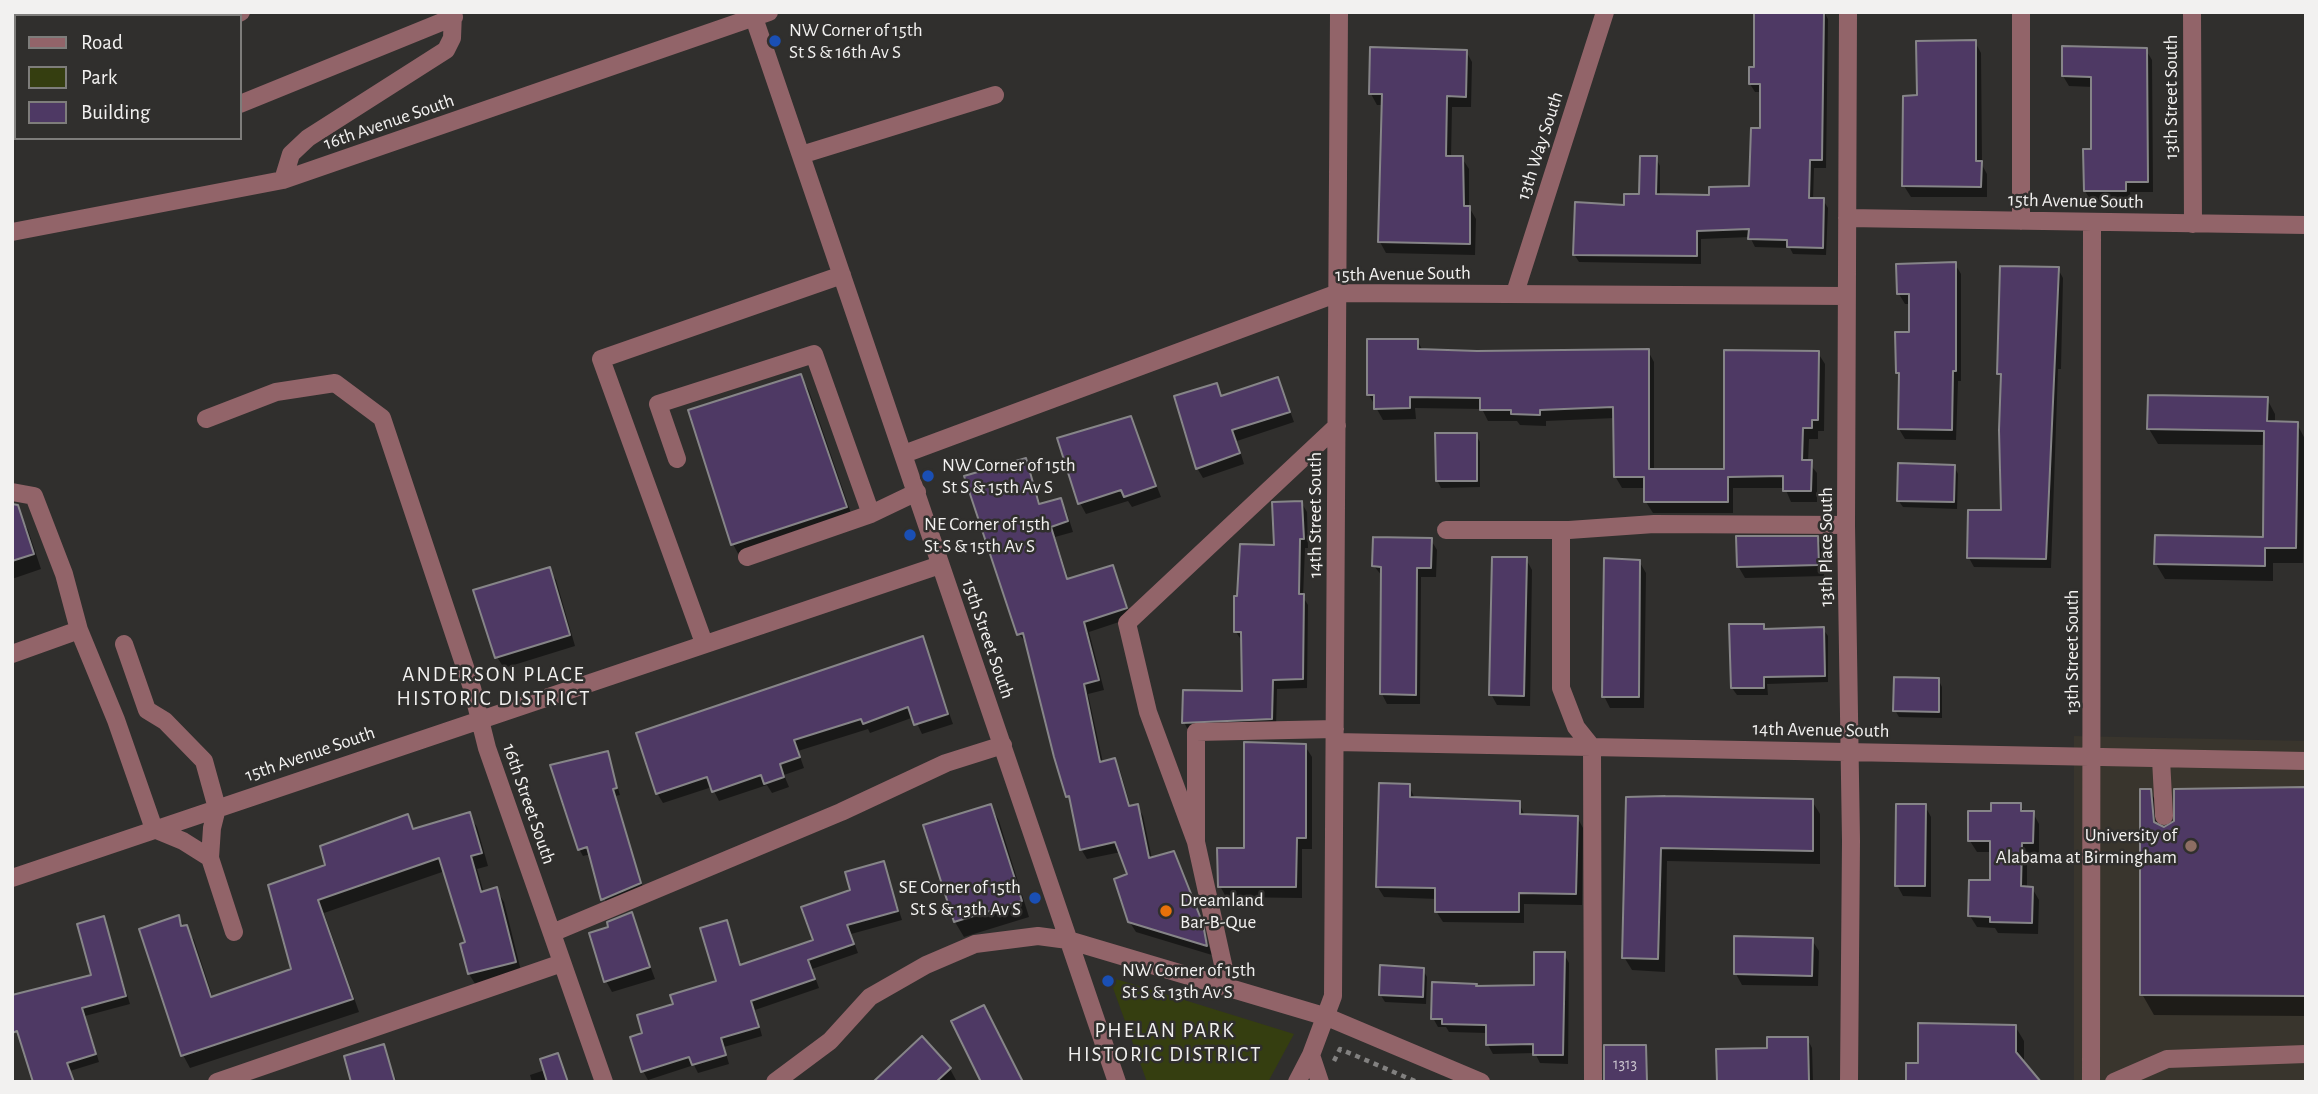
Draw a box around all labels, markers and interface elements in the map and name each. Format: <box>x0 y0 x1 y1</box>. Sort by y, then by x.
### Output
legend <box>14 14 242 140</box>
place label: NW Corner of 15th St S & 16th Av S <box>789 19 923 63</box>
text: Road <box>81 32 123 53</box>
marker: NW Corner of 15th St S & 16th Av S <box>767 33 783 49</box>
street label: 13th Street South <box>2160 35 2182 159</box>
text: Park <box>81 67 117 88</box>
street label: 16th Avenue South <box>321 89 457 155</box>
street label: 13th Way South <box>1512 89 1568 203</box>
text: Building <box>81 102 150 123</box>
street label: 15th Avenue South <box>2008 188 2144 214</box>
street label: 15th Avenue South <box>1335 261 1471 287</box>
street label: 14th Street South <box>1304 452 1326 578</box>
place label: NW Corner of 15th St S & 15th Av S <box>942 454 1076 498</box>
marker: NW Corner of 15th St S & 15th Av S <box>920 468 936 484</box>
street label: 13th Place South <box>1815 487 1837 607</box>
place label: NE Corner of 15th St S & 15th Av S <box>924 513 1050 557</box>
marker: NE Corner of 15th St S & 15th Av S <box>902 527 918 543</box>
street label: 15th Street South <box>957 576 1019 702</box>
street label: 13th Street South <box>2061 590 2083 714</box>
district label: ANDERSON PLACE HISTORIC DISTRICT <box>399 662 589 712</box>
street label: 14th Avenue South <box>1752 717 1890 743</box>
street label: 15th Avenue South <box>242 721 378 787</box>
street label: 16th Street South <box>498 741 560 867</box>
place label: University of Alabama at Birmingham <box>1996 824 2177 868</box>
marker: University of Alabama at Birmingham <box>2183 838 2199 854</box>
place label: SE Corner of 15th St S & 13th Av S <box>899 876 1021 920</box>
place label: Dreamland Bar-B-Que <box>1180 889 1264 933</box>
marker: SE Corner of 15th St S & 13th Av S <box>1027 890 1043 906</box>
marker: Dreamland Bar-B-Que <box>1158 903 1174 919</box>
place label: NW Corner of 15th St S & 13th Av S <box>1122 959 1256 1003</box>
marker: NW Corner of 15th St S & 13th Av S <box>1100 973 1116 989</box>
district label: PHELAN PARK HISTORIC DISTRICT <box>1070 1018 1260 1068</box>
house number: 1313 <box>1613 1054 1637 1074</box>

